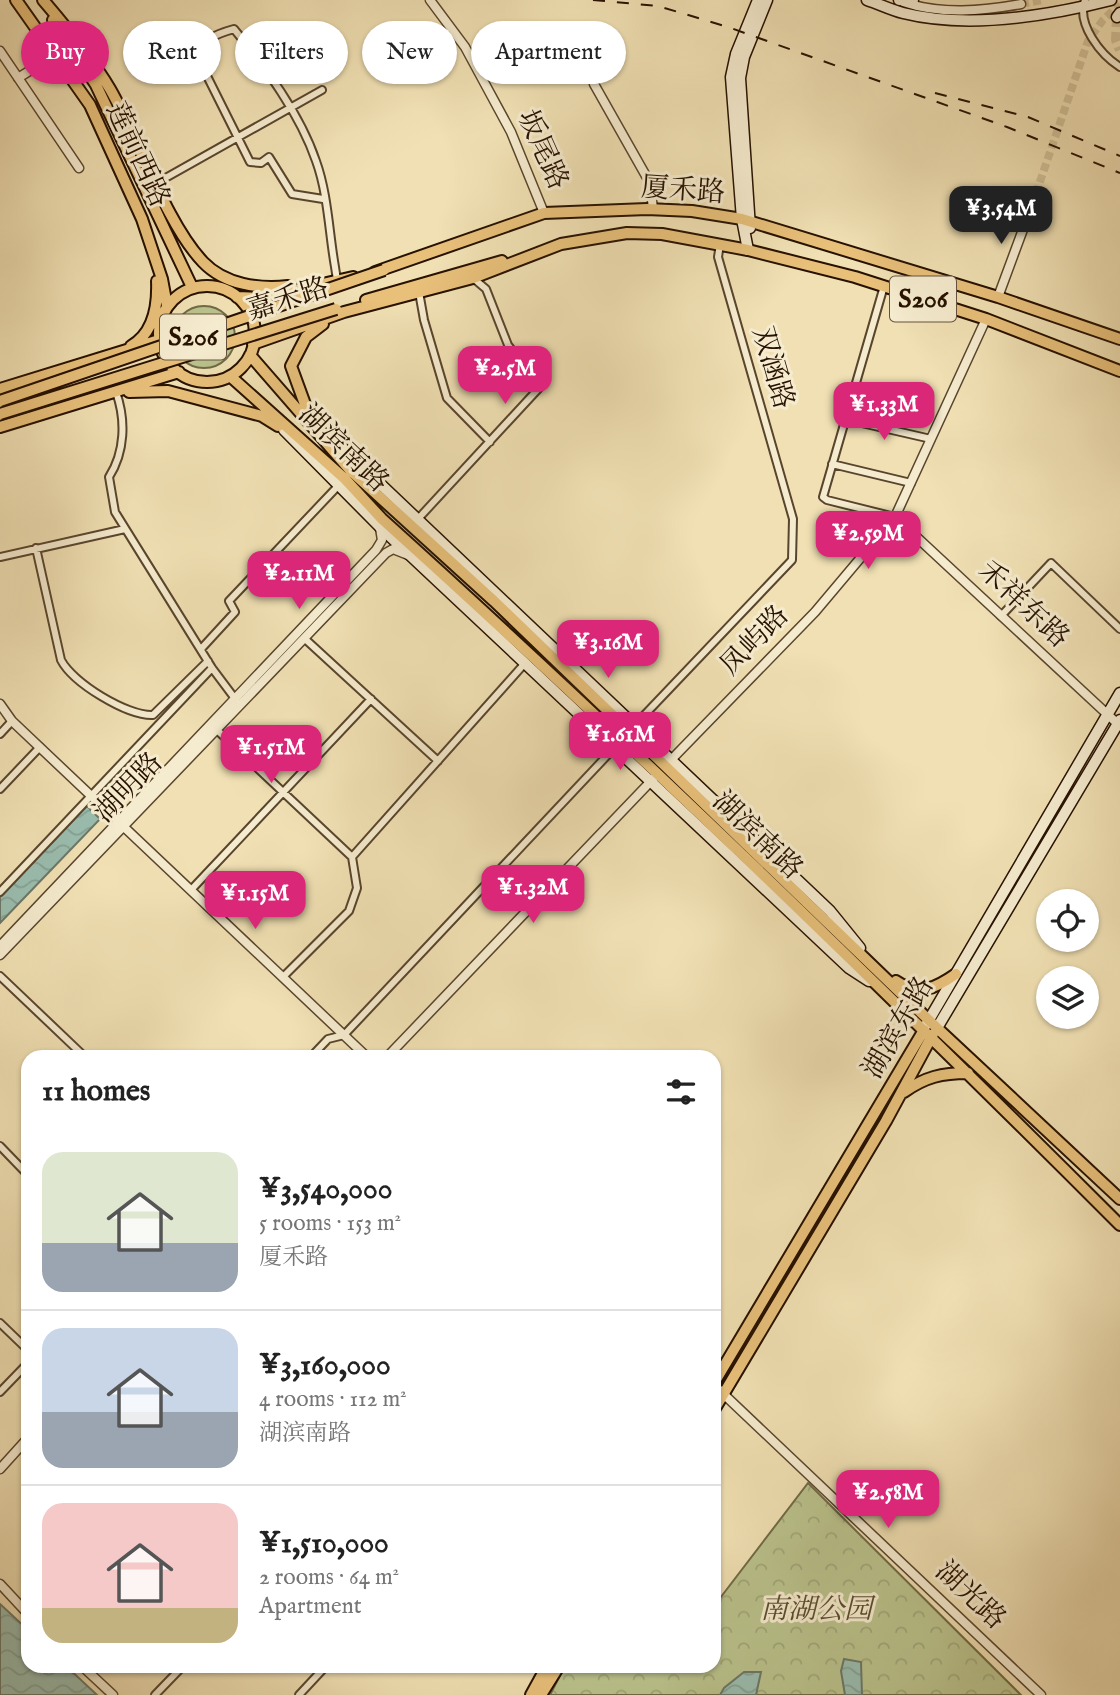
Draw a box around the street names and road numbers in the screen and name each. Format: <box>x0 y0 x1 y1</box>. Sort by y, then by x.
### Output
street label: 莲前西路 <box>97 97 177 213</box>
street label: 坂尾路 <box>509 105 575 195</box>
street label: 厦禾路 <box>640 171 726 211</box>
street label: 嘉禾路 <box>243 271 333 329</box>
road number: S206 <box>890 276 956 322</box>
road number: S206 <box>160 314 226 360</box>
street label: 双涵路 <box>744 323 800 413</box>
street label: 湖滨南路 <box>291 398 395 500</box>
street label: 禾祥东路 <box>970 554 1076 656</box>
street label: 凤屿路 <box>713 599 797 683</box>
street label: 湖明路 <box>87 746 171 830</box>
street label: 湖滨南路 <box>705 785 809 887</box>
street label: 湖滨东路 <box>856 971 942 1085</box>
street label: 湖光路 <box>927 1555 1013 1637</box>

